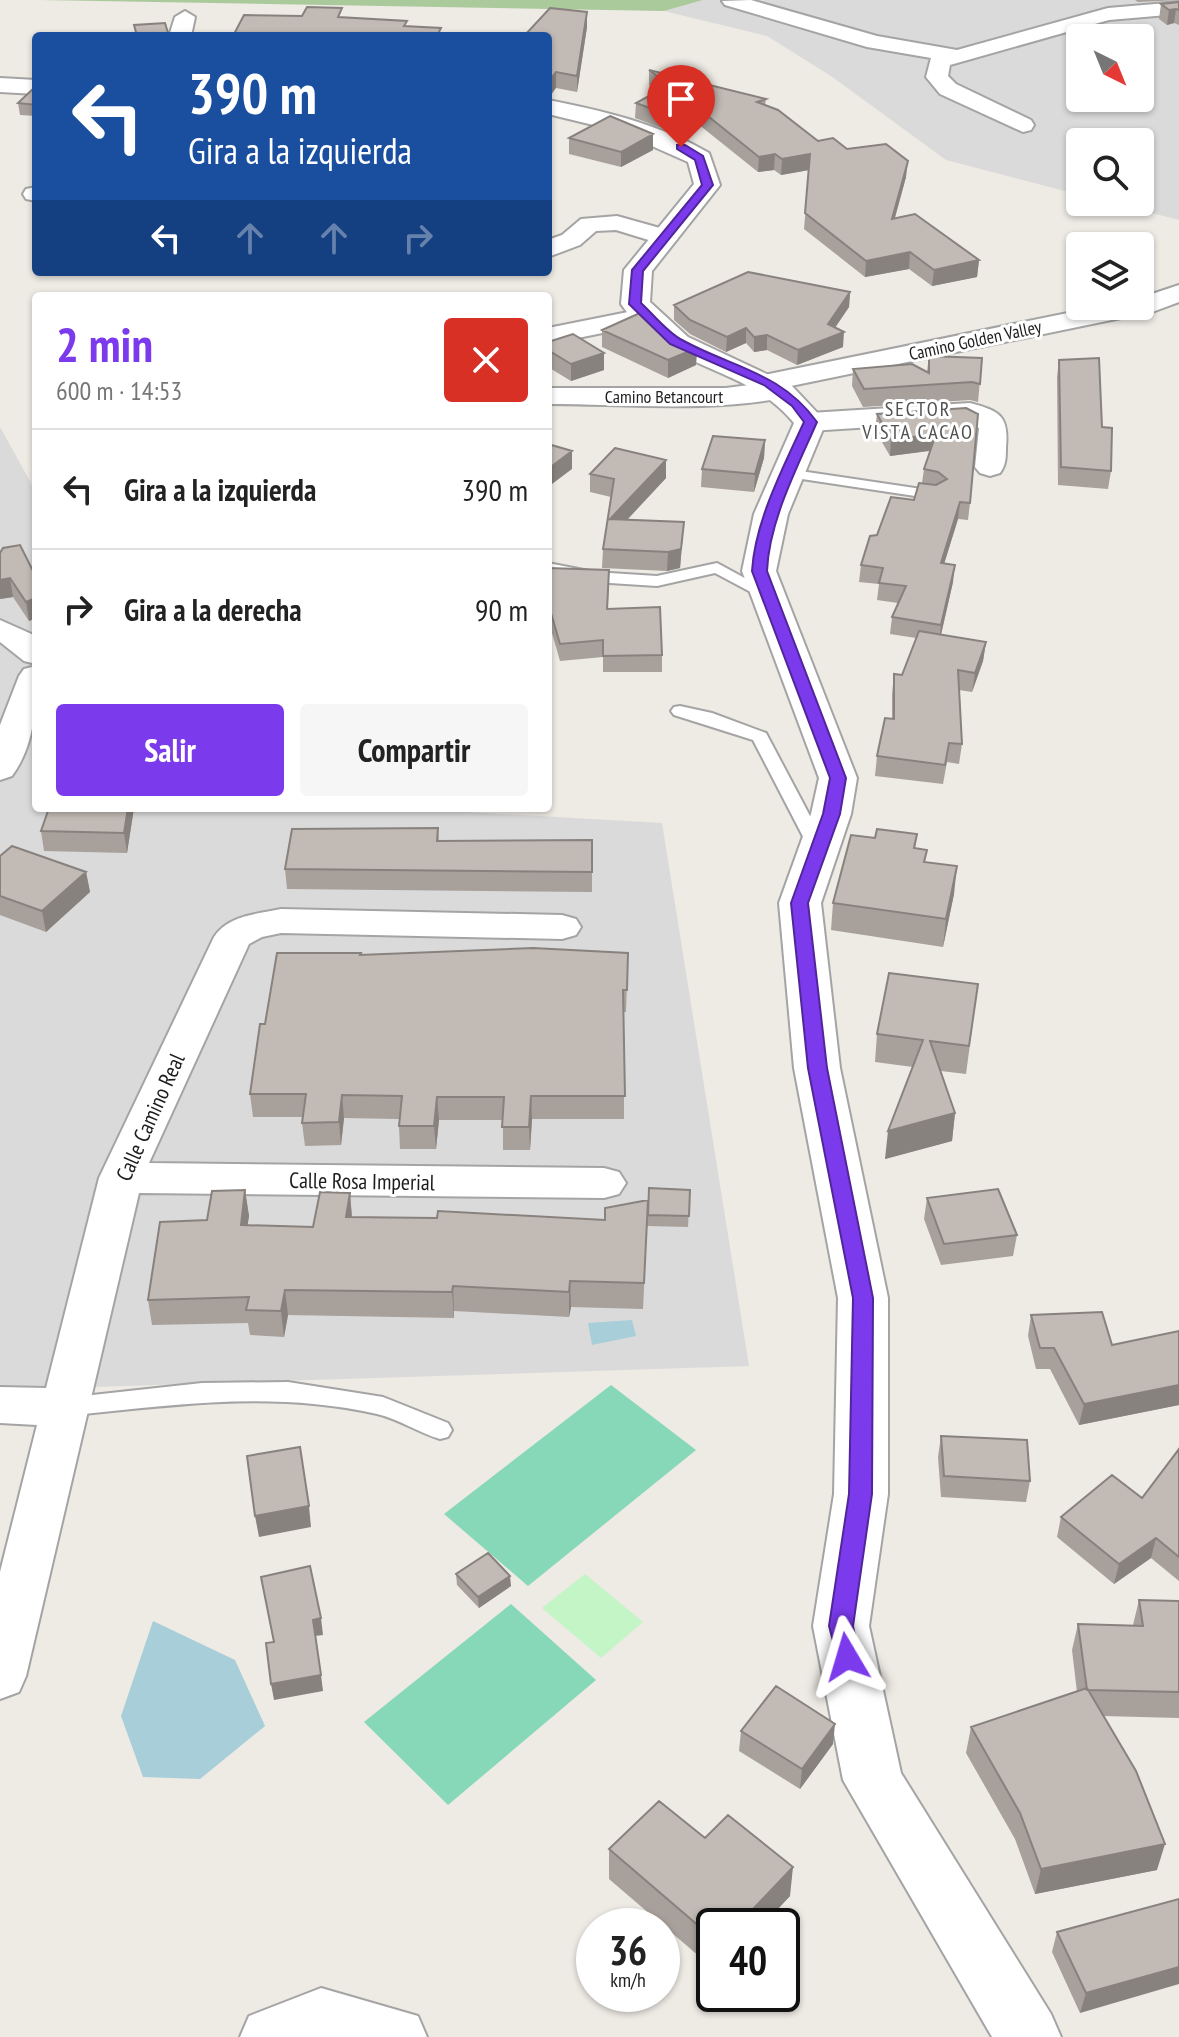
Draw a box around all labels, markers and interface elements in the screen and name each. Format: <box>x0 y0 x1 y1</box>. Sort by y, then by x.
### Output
north arrow <box>1066 24 1154 112</box>
map controls <box>1066 24 1154 320</box>
text: 390 m <box>188 57 317 129</box>
icon: left <box>56 64 160 168</box>
pin <box>647 65 715 147</box>
icon: arrive <box>659 77 703 121</box>
text: Gira a la izquierda <box>188 127 412 174</box>
button: search <box>1066 128 1154 216</box>
icon: left <box>144 216 188 260</box>
icon: ahead <box>228 216 272 260</box>
icon: ahead <box>312 216 356 260</box>
icon: right <box>396 216 440 260</box>
button: layers <box>1066 232 1154 320</box>
text: 2 min <box>56 313 153 375</box>
street label: Camino Golden Valley <box>907 315 1044 365</box>
button: close <box>444 318 528 402</box>
text: 600 m · 14:53 <box>56 374 182 407</box>
street label: Camino Betancourt <box>605 385 723 408</box>
district label: SECTOR VISTA CACAO <box>861 396 974 445</box>
icon: left <box>56 467 100 511</box>
text: Gira a la izquierda <box>124 470 316 509</box>
text: 390 m <box>462 470 528 509</box>
icon: right <box>56 587 100 631</box>
text: Gira a la derecha <box>124 590 302 629</box>
text: 90 m <box>475 590 528 629</box>
button: Salir <box>56 704 284 796</box>
button: Compartir <box>300 704 528 796</box>
street label: Calle Camino Real <box>109 1048 191 1185</box>
street label: Calle Rosa Imperial <box>289 1166 436 1196</box>
position arrow <box>805 1615 889 1699</box>
speed limit sign: 40 <box>696 1908 800 2012</box>
text: 36 <box>609 1924 647 1976</box>
text: km/h <box>610 1967 646 1993</box>

